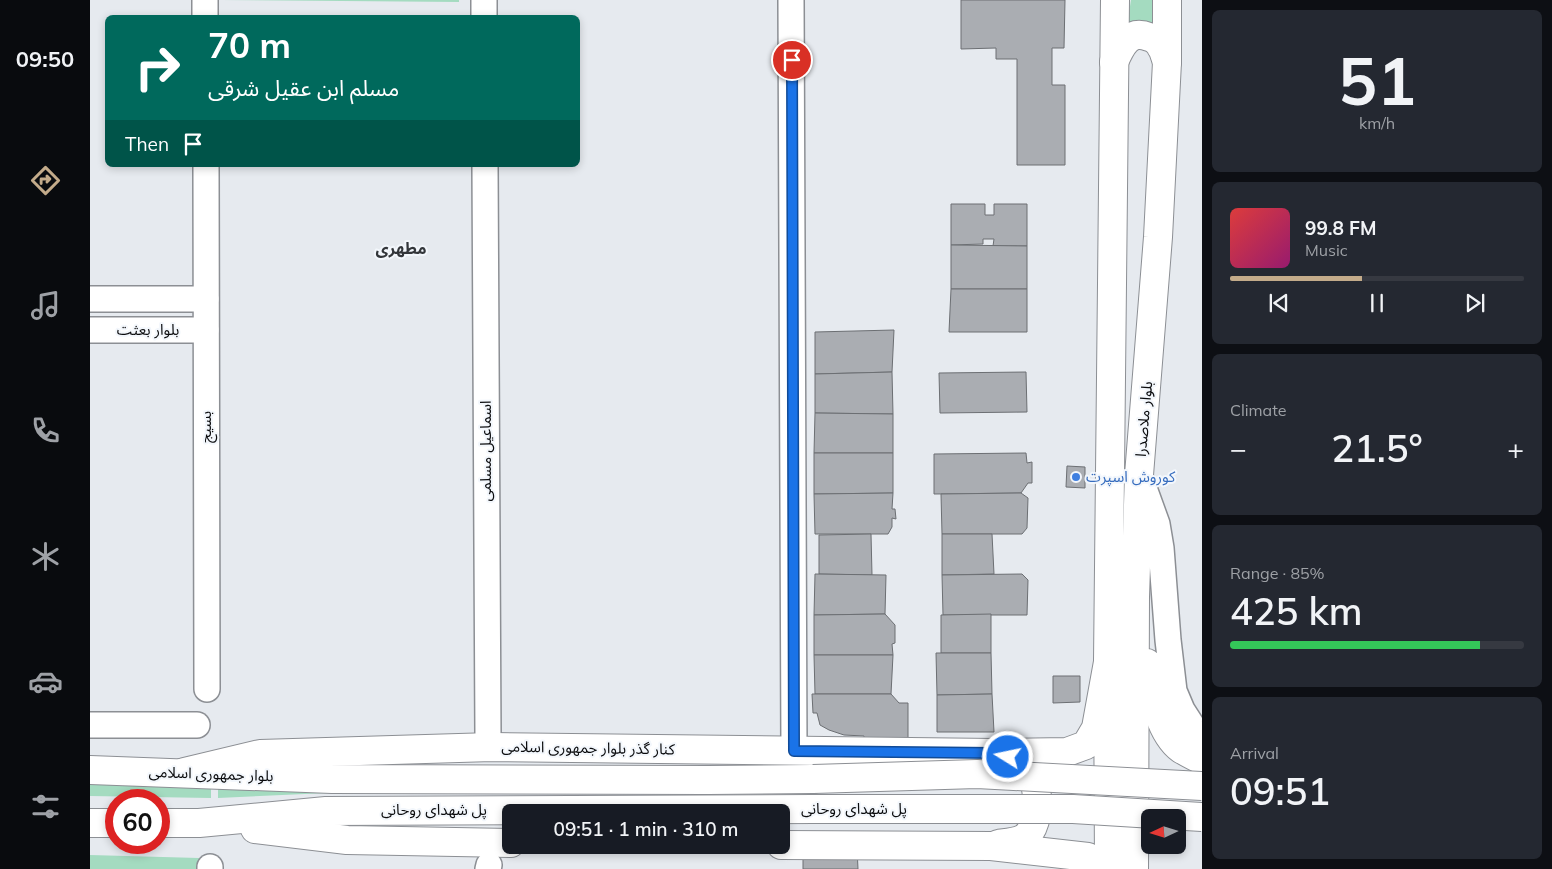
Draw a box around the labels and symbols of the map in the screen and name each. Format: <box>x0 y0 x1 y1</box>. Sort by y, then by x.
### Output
pin <box>771 39 813 81</box>
district label: مطهری <box>376 238 426 258</box>
street label: بلوار بعثت <box>117 320 179 339</box>
street label: بلوار ملاصدرا <box>1131 380 1156 457</box>
street label: اسماعیل مسلمی <box>476 400 495 502</box>
street label: بسیج <box>196 411 218 443</box>
place label: کوروش اسپرت <box>1086 467 1176 487</box>
marker: کوروش اسپرت <box>1070 471 1082 483</box>
position arrow <box>981 730 1033 782</box>
street label: کنار گذر بلوار جمهوری اسلامی <box>501 736 676 759</box>
street label: بلوار جمهوری اسلامی <box>148 762 274 785</box>
speed limit sign: 60 <box>105 789 170 854</box>
street label: پل شهدای روحانی <box>801 799 907 819</box>
street label: پل شهدای روحانی <box>381 800 487 820</box>
north arrow <box>1141 809 1186 854</box>

